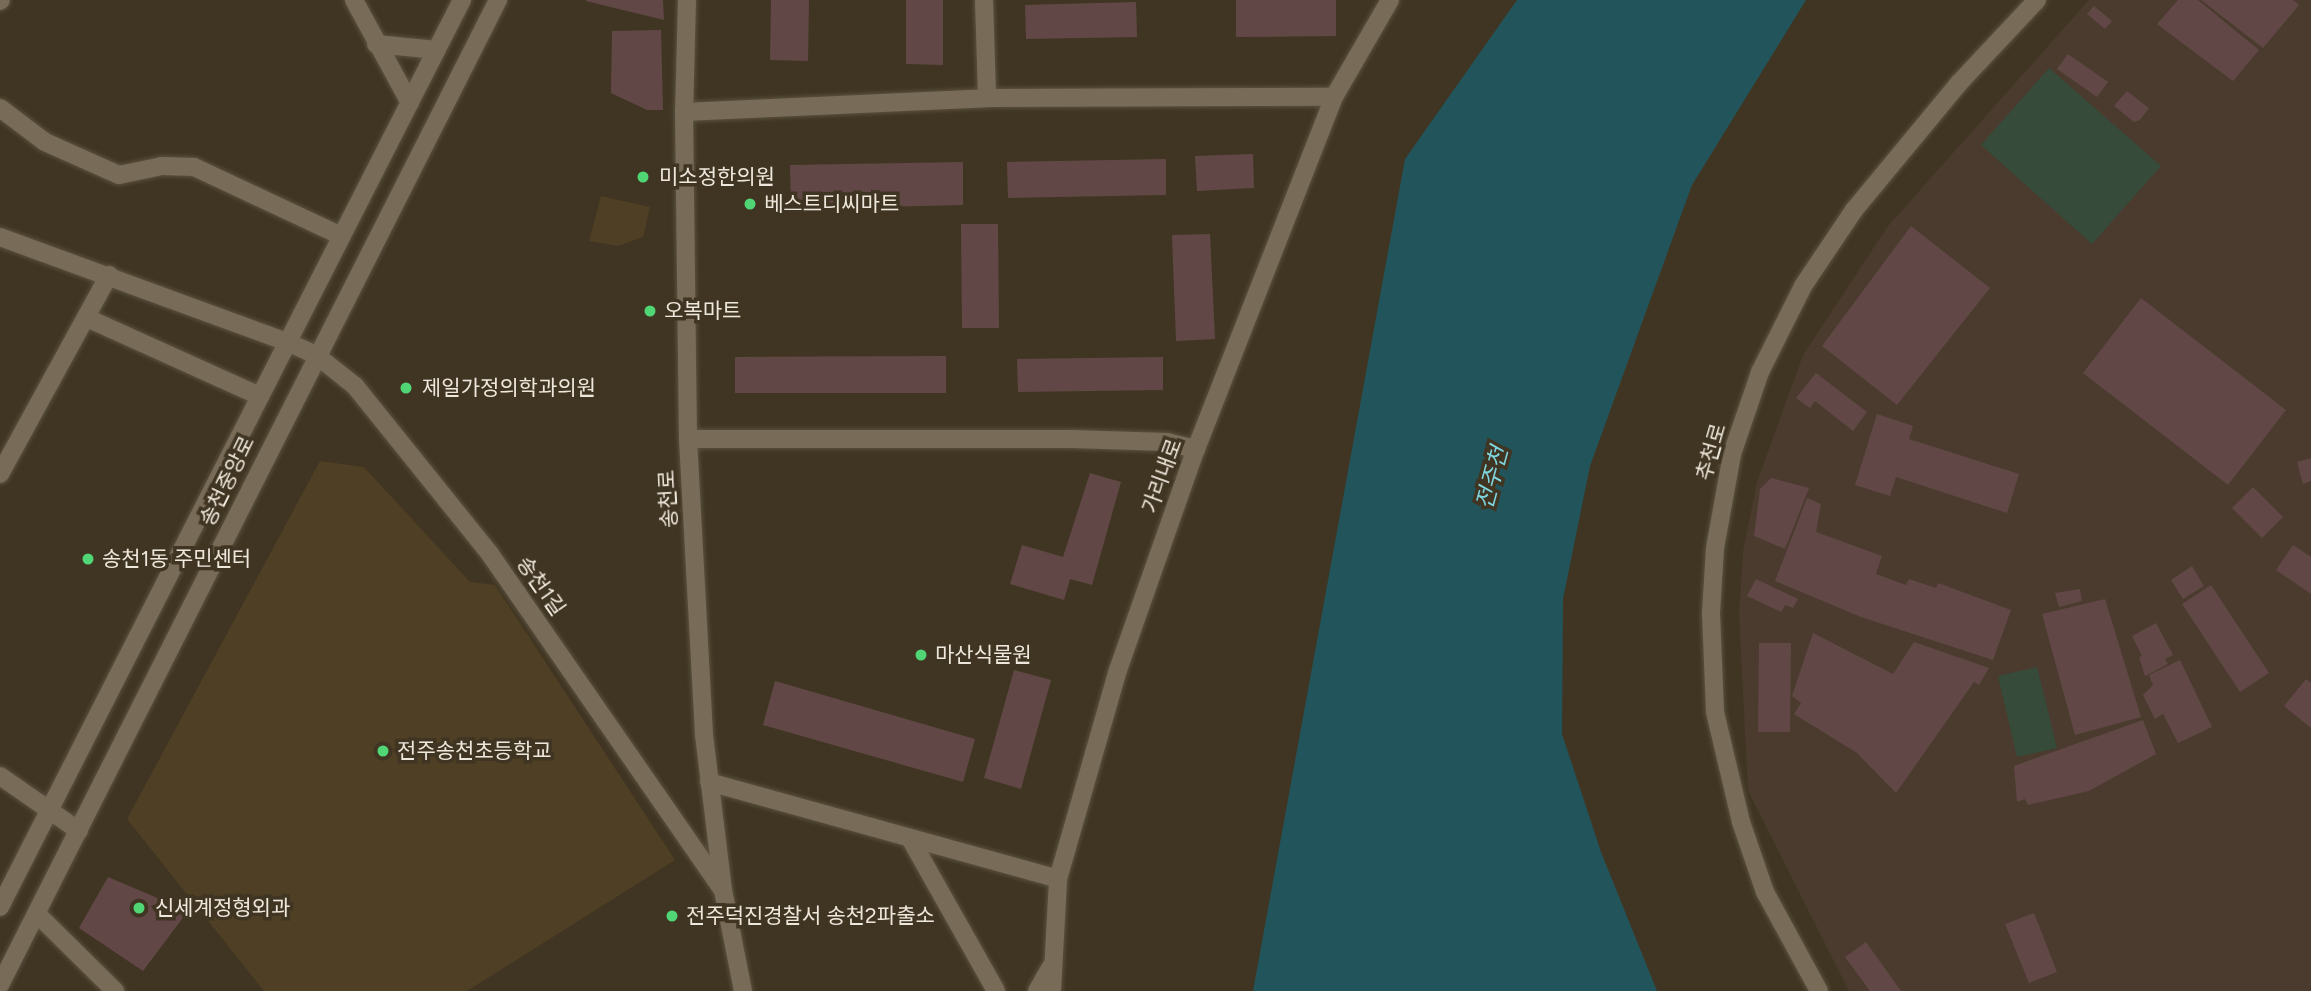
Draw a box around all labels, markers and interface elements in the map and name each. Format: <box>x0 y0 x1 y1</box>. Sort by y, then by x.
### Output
place label: 미소정한의원 <box>659 164 775 190</box>
marker: 미소정한의원 <box>633 167 653 187</box>
place label: 베스트디씨마트 <box>764 191 899 217</box>
marker: 베스트디씨마트 <box>742 196 758 212</box>
place label: 오복마트 <box>664 298 741 324</box>
marker: 오복마트 <box>642 303 658 319</box>
place label: 제일가정의학과의원 <box>422 375 596 401</box>
marker: 제일가정의학과의원 <box>396 378 416 398</box>
street label: 추천로 <box>1691 421 1731 483</box>
street label: 송천중앙로 <box>195 432 259 530</box>
street label: 가리내로 <box>1137 435 1187 517</box>
water label: 전주천 <box>1470 444 1514 512</box>
street label: 송천로 <box>654 469 682 529</box>
place label: 송천1동 주민센터 <box>102 546 251 572</box>
marker: 송천1동 주민센터 <box>80 551 96 567</box>
street label: 송천1길 <box>512 551 570 621</box>
place label: 마산식물원 <box>935 642 1032 668</box>
marker: 마산식물원 <box>913 647 929 663</box>
place label: 전주송천초등학교 <box>397 738 552 764</box>
marker: 전주송천초등학교 <box>375 743 391 759</box>
place label: 신세계정형외과 <box>155 895 290 921</box>
marker: 신세계정형외과 <box>129 898 149 918</box>
place label: 전주덕진경찰서 송천2파출소 <box>686 903 935 929</box>
marker: 전주덕진경찰서 송천2파출소 <box>664 908 680 924</box>

